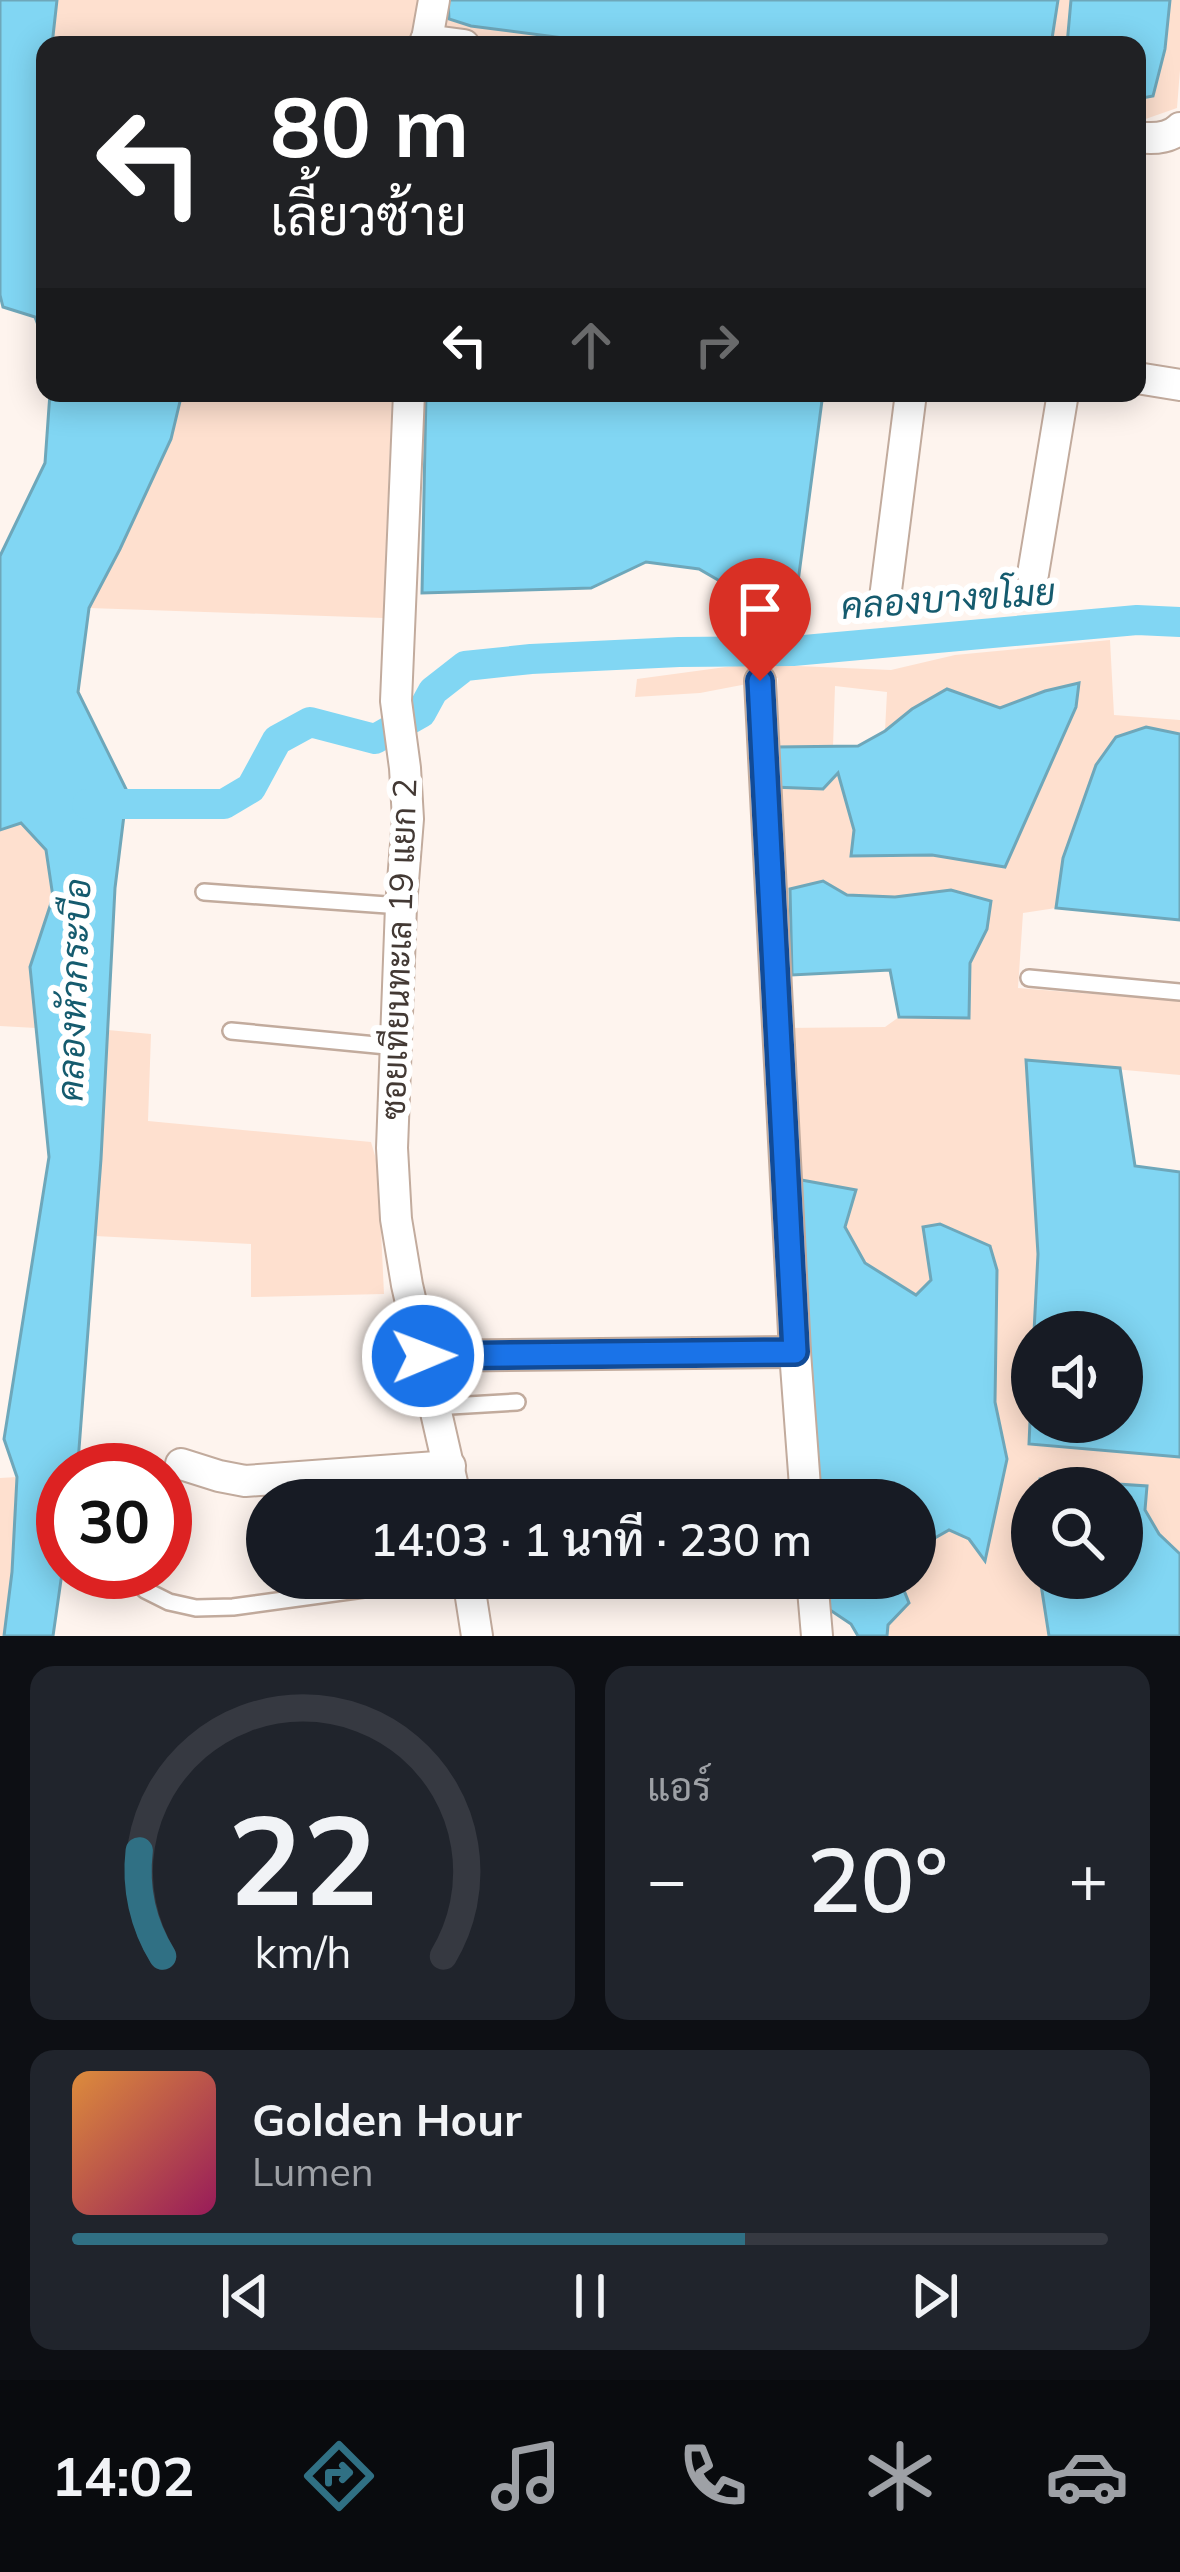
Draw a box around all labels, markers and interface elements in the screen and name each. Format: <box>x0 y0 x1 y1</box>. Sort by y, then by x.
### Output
text: 80 m <box>270 73 469 178</box>
icon: left <box>72 84 228 240</box>
text: เลี้ยวซ้าย <box>270 181 467 249</box>
icon: left <box>432 312 498 378</box>
icon: ahead <box>558 312 624 378</box>
icon: right <box>684 312 750 378</box>
pin <box>709 558 811 681</box>
water label: คลองบางขโมย <box>839 568 1057 628</box>
icon: arrive <box>727 576 793 642</box>
street label: ซอยเทียนทะเล 19 แยก 2 <box>372 778 424 1120</box>
water label: คลองหัวกระบือ <box>47 878 99 1102</box>
position arrow <box>360 1293 486 1419</box>
map controls <box>1011 1311 1143 1599</box>
button: sound <box>1011 1311 1143 1443</box>
speed limit sign: 30 <box>36 1443 192 1599</box>
button: search <box>1011 1467 1143 1599</box>
text: 14:03 · 1 นาที · 230 m <box>370 1511 812 1567</box>
text: แอร์ <box>647 1762 711 1811</box>
text: 22 <box>228 1780 377 1936</box>
text: 20° <box>807 1822 948 1935</box>
text: − <box>647 1837 687 1920</box>
text: + <box>1068 1837 1108 1920</box>
text: km/h <box>254 1925 351 1979</box>
text: Golden Hour <box>252 2091 522 2147</box>
text: Lumen <box>252 2147 374 2196</box>
icon: previous <box>212 2263 278 2329</box>
icon: pause <box>557 2263 623 2329</box>
icon: next <box>902 2263 968 2329</box>
icon: directions <box>297 2434 381 2518</box>
icon: music <box>484 2434 568 2518</box>
icon: phone <box>671 2434 755 2518</box>
icon: climate <box>858 2434 942 2518</box>
icon: car <box>1045 2434 1129 2518</box>
text: 14:02 <box>51 2442 194 2510</box>

